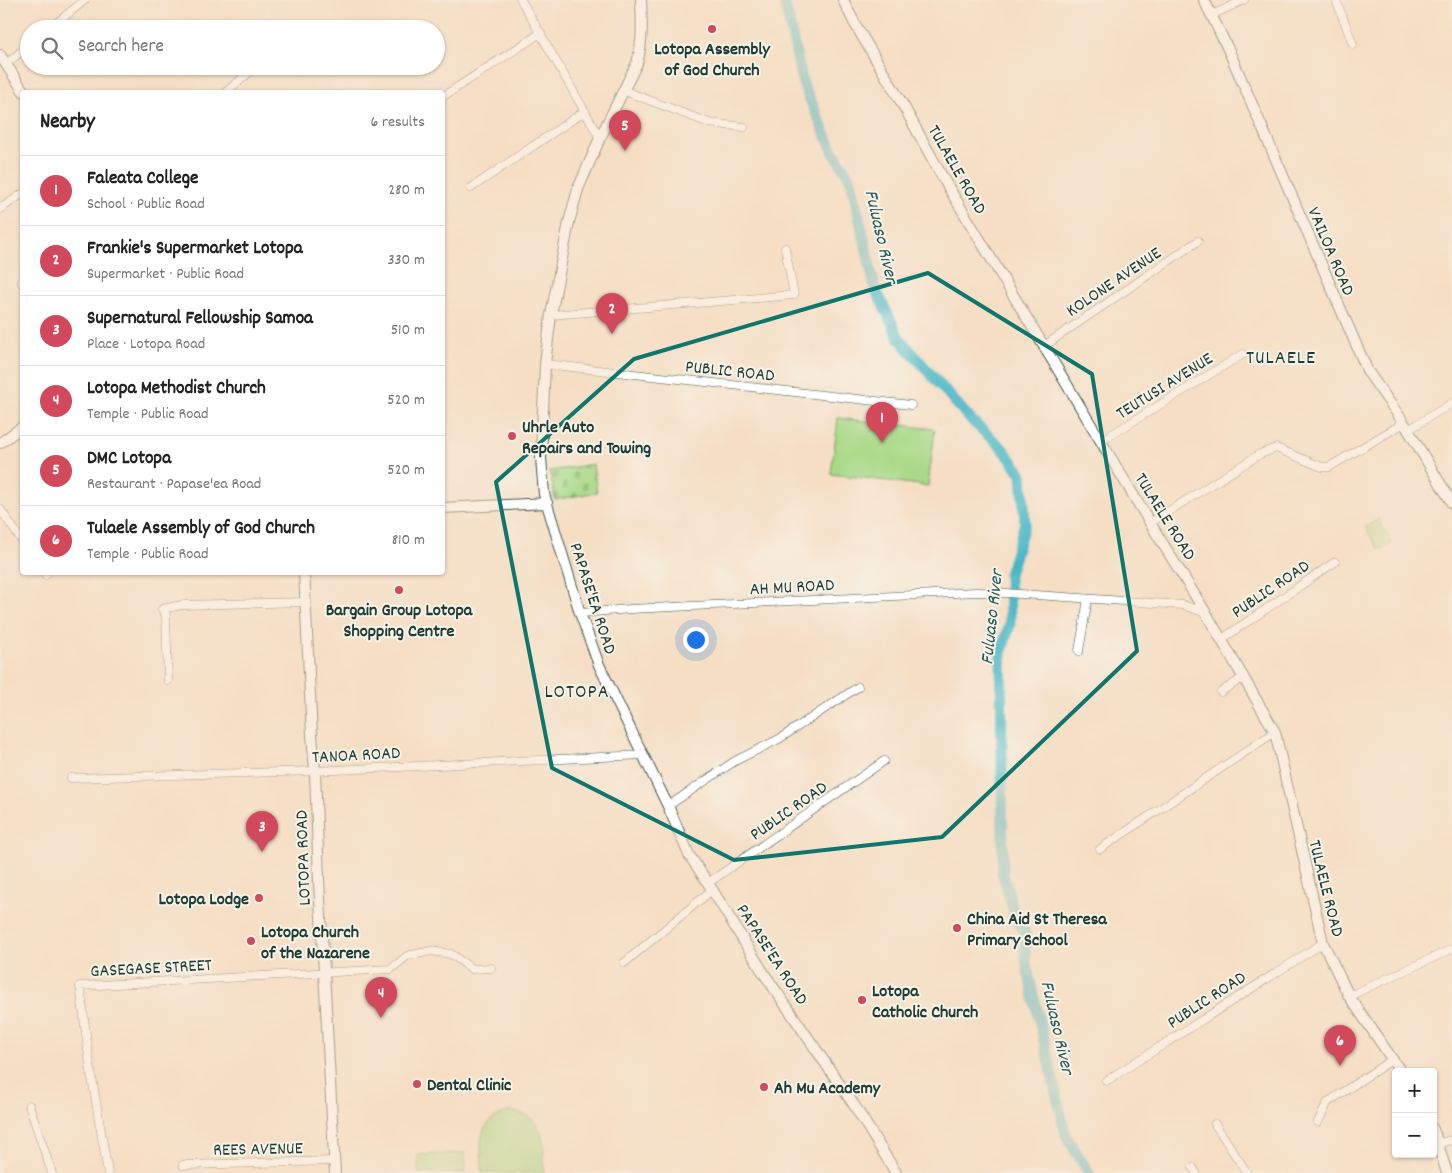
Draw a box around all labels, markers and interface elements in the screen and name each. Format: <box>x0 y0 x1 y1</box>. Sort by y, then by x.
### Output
search box <box>20 20 445 75</box>
marker: Lotopa Assembly of God Church <box>706 23 718 35</box>
icon: search <box>38 34 66 62</box>
text: Search here <box>78 34 164 61</box>
place label: Lotopa Assembly of God Church <box>654 38 770 84</box>
text: Nearby <box>40 108 95 138</box>
pin: 5 <box>609 110 641 151</box>
text: 6 results <box>370 111 425 134</box>
street label: TULAELE ROAD <box>920 121 991 219</box>
text: Faleata College <box>87 166 198 193</box>
text: 1 <box>54 179 58 202</box>
text: 280 m <box>388 179 425 202</box>
water label: Fuluaso River <box>856 187 904 288</box>
text: School · Public Road <box>87 193 205 216</box>
street label: VAILOA ROAD <box>1300 204 1360 300</box>
text: Frankie's Supermarket Lotopa <box>87 236 303 263</box>
street label: KOLONE AVENUE <box>1062 242 1167 324</box>
text: 2 <box>53 249 60 272</box>
text: 330 m <box>387 249 425 272</box>
text: Supermarket · Public Road <box>87 263 244 286</box>
pin: 2 <box>596 293 628 334</box>
text: Supernatural Fellowship Samoa <box>87 306 313 333</box>
text: 3 <box>52 319 60 342</box>
text: 510 m <box>391 319 425 342</box>
text: Place · Lotopa Road <box>87 333 205 356</box>
district label: TULAELE <box>1246 345 1316 373</box>
street label: TEUTUSI AVENUE <box>1112 347 1219 427</box>
street label: PUBLIC ROAD <box>684 355 776 390</box>
text: Lotopa Methodist Church <box>87 376 266 403</box>
text: 4 <box>53 389 59 412</box>
text: 520 m <box>387 389 425 412</box>
pin: 1 <box>866 402 898 443</box>
text: Temple · Public Road <box>87 403 209 426</box>
place label: Uhrle Auto Repairs and Towing <box>522 416 651 462</box>
marker: Uhrle Auto Repairs and Towing <box>506 430 518 442</box>
text: DMC Lotopa <box>87 446 171 473</box>
text: 5 <box>52 459 60 482</box>
text: 520 m <box>387 459 425 482</box>
street label: TULAELE ROAD <box>1127 469 1201 566</box>
text: Restaurant · Papase'ea Road <box>87 473 261 496</box>
text: Tulaele Assembly of God Church <box>87 516 315 543</box>
text: 6 <box>52 529 60 552</box>
text: 810 m <box>392 529 425 552</box>
street label: PAPASE'EA ROAD <box>562 540 621 658</box>
text: Temple · Public Road <box>87 543 209 566</box>
street label: PUBLIC ROAD <box>1227 555 1316 625</box>
water label: Fuluaso River <box>975 567 1012 666</box>
street label: AH MU ROAD <box>749 574 835 603</box>
marker: Bargain Group Lotopa Shopping Centre <box>393 584 405 596</box>
place label: Bargain Group Lotopa Shopping Centre <box>326 599 473 645</box>
your location <box>683 627 709 653</box>
district label: LOTOPA <box>544 679 610 707</box>
street label: TANOA ROAD <box>311 742 401 771</box>
street label: PUBLIC ROAD <box>746 776 833 848</box>
street label: LOTOPA ROAD <box>290 810 319 906</box>
pin: 3 <box>246 811 278 852</box>
street label: TULAELE ROAD <box>1300 837 1349 940</box>
place label: Lotopa Lodge <box>158 888 249 913</box>
marker: Lotopa Lodge <box>253 892 265 904</box>
street label: PAPASE'EA ROAD <box>729 900 813 1011</box>
place label: China Aid St Theresa Primary School <box>967 908 1107 954</box>
place label: Lotopa Church of the Nazarene <box>261 921 370 967</box>
marker: China Aid St Theresa Primary School <box>951 922 963 934</box>
marker: Lotopa Church of the Nazarene <box>245 935 257 947</box>
street label: GASEGASE STREET <box>90 954 213 985</box>
street label: PUBLIC ROAD <box>1163 966 1252 1036</box>
pin: 4 <box>365 977 397 1018</box>
water label: Fuluaso River <box>1032 978 1080 1079</box>
place label: Lotopa Catholic Church <box>872 980 978 1026</box>
marker: Lotopa Catholic Church <box>856 994 868 1006</box>
pin: 6 <box>1324 1025 1356 1066</box>
map controls <box>1392 1068 1437 1158</box>
button: + <box>1392 1068 1437 1113</box>
place label: Dental Clinic <box>427 1074 511 1099</box>
place label: Ah Mu Academy <box>774 1077 881 1102</box>
marker: Dental Clinic <box>411 1078 423 1090</box>
marker: Ah Mu Academy <box>758 1081 770 1093</box>
button: − <box>1392 1113 1437 1158</box>
street label: REES AVENUE <box>213 1137 303 1164</box>

